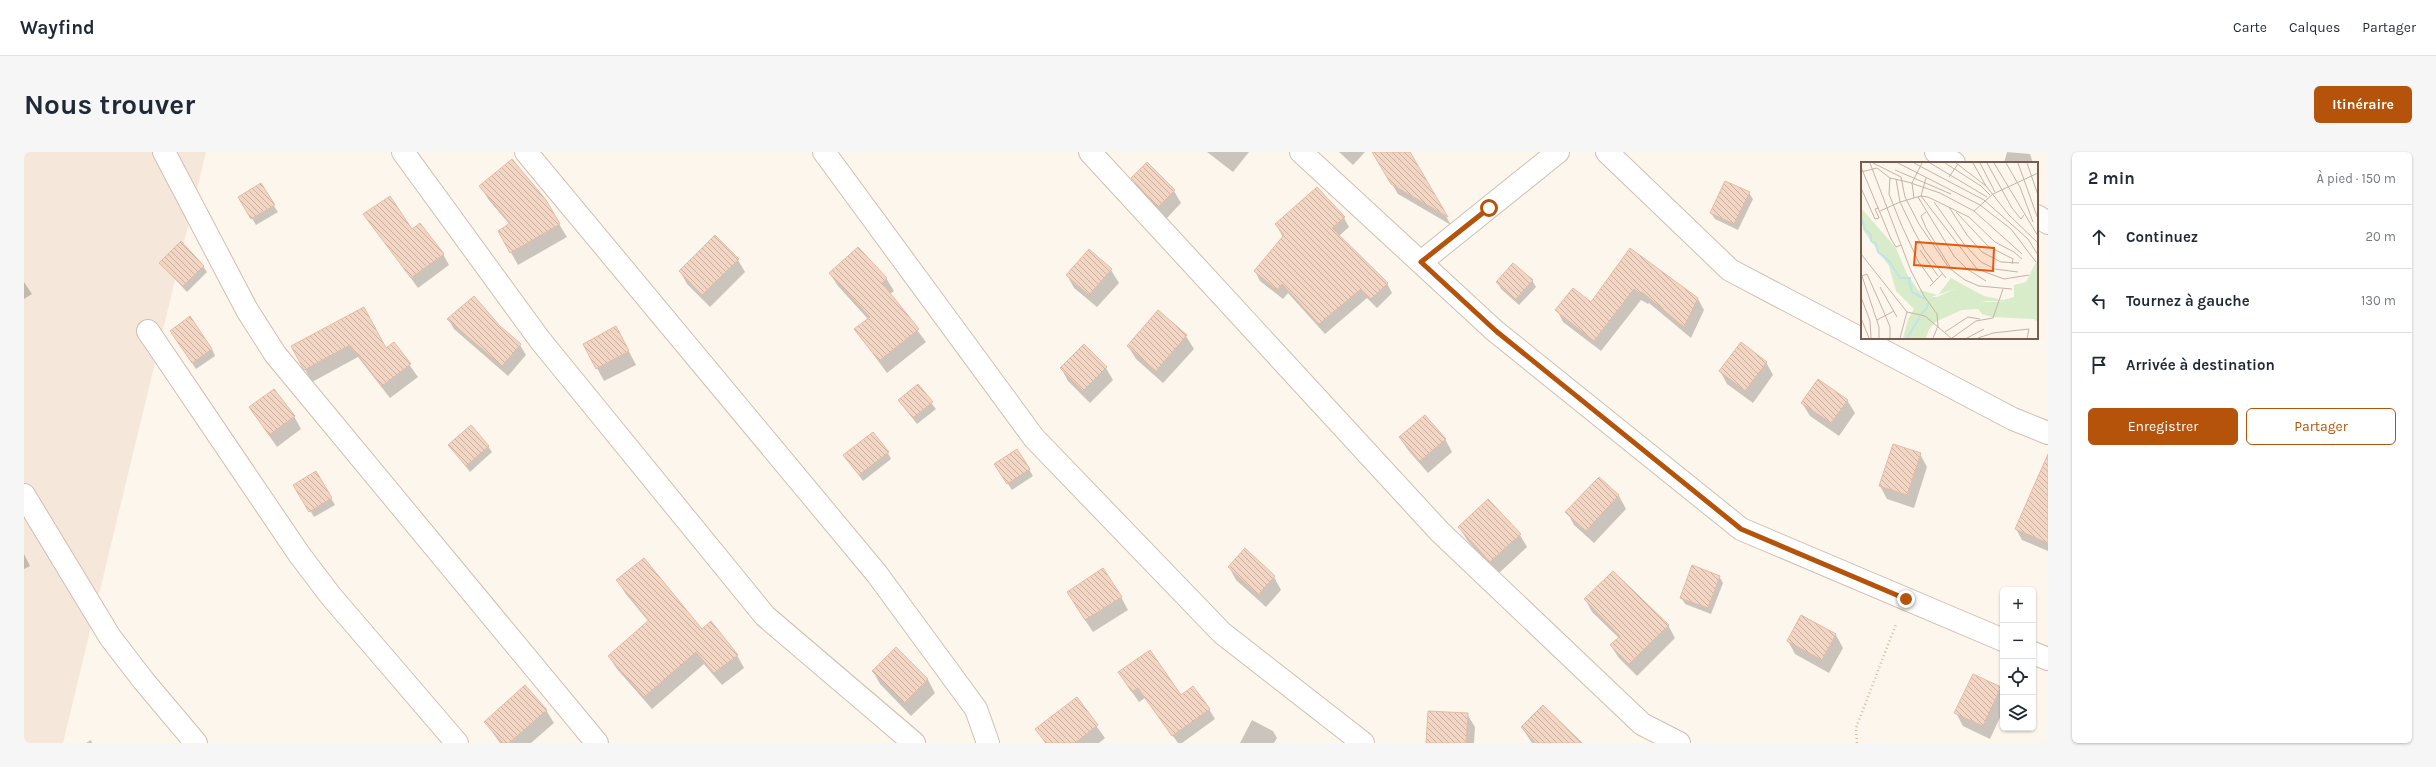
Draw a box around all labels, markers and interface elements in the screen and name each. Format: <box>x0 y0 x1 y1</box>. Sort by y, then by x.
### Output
text: Wayfind <box>20 17 95 39</box>
text: Carte <box>2233 19 2267 36</box>
text: Calques <box>2289 19 2340 36</box>
text: Partager <box>2362 19 2416 36</box>
button: Itinéraire <box>2314 86 2412 123</box>
text: Nous trouver <box>24 88 195 121</box>
inset map <box>1861 162 2038 339</box>
text: 2 min <box>2088 168 2135 188</box>
text: À pied · 150 m <box>2316 171 2396 186</box>
route start <box>1480 199 1498 217</box>
icon: ahead <box>2088 226 2110 248</box>
text: Continuez <box>2126 228 2198 246</box>
text: 20 m <box>2366 229 2396 244</box>
icon: left <box>2088 290 2110 312</box>
text: Tournez à gauche <box>2126 292 2250 310</box>
text: 130 m <box>2361 293 2396 308</box>
icon: arrive <box>2088 354 2110 376</box>
text: Arrivée à destination <box>2126 356 2275 374</box>
button: Enregistrer <box>2088 408 2238 445</box>
button: Partager <box>2246 408 2396 445</box>
map controls <box>2000 587 2036 731</box>
button: + <box>2000 587 2036 623</box>
route end <box>1897 590 1915 608</box>
button: − <box>2000 623 2036 659</box>
button: locate <box>2000 659 2036 695</box>
button: layers <box>2000 695 2036 731</box>

